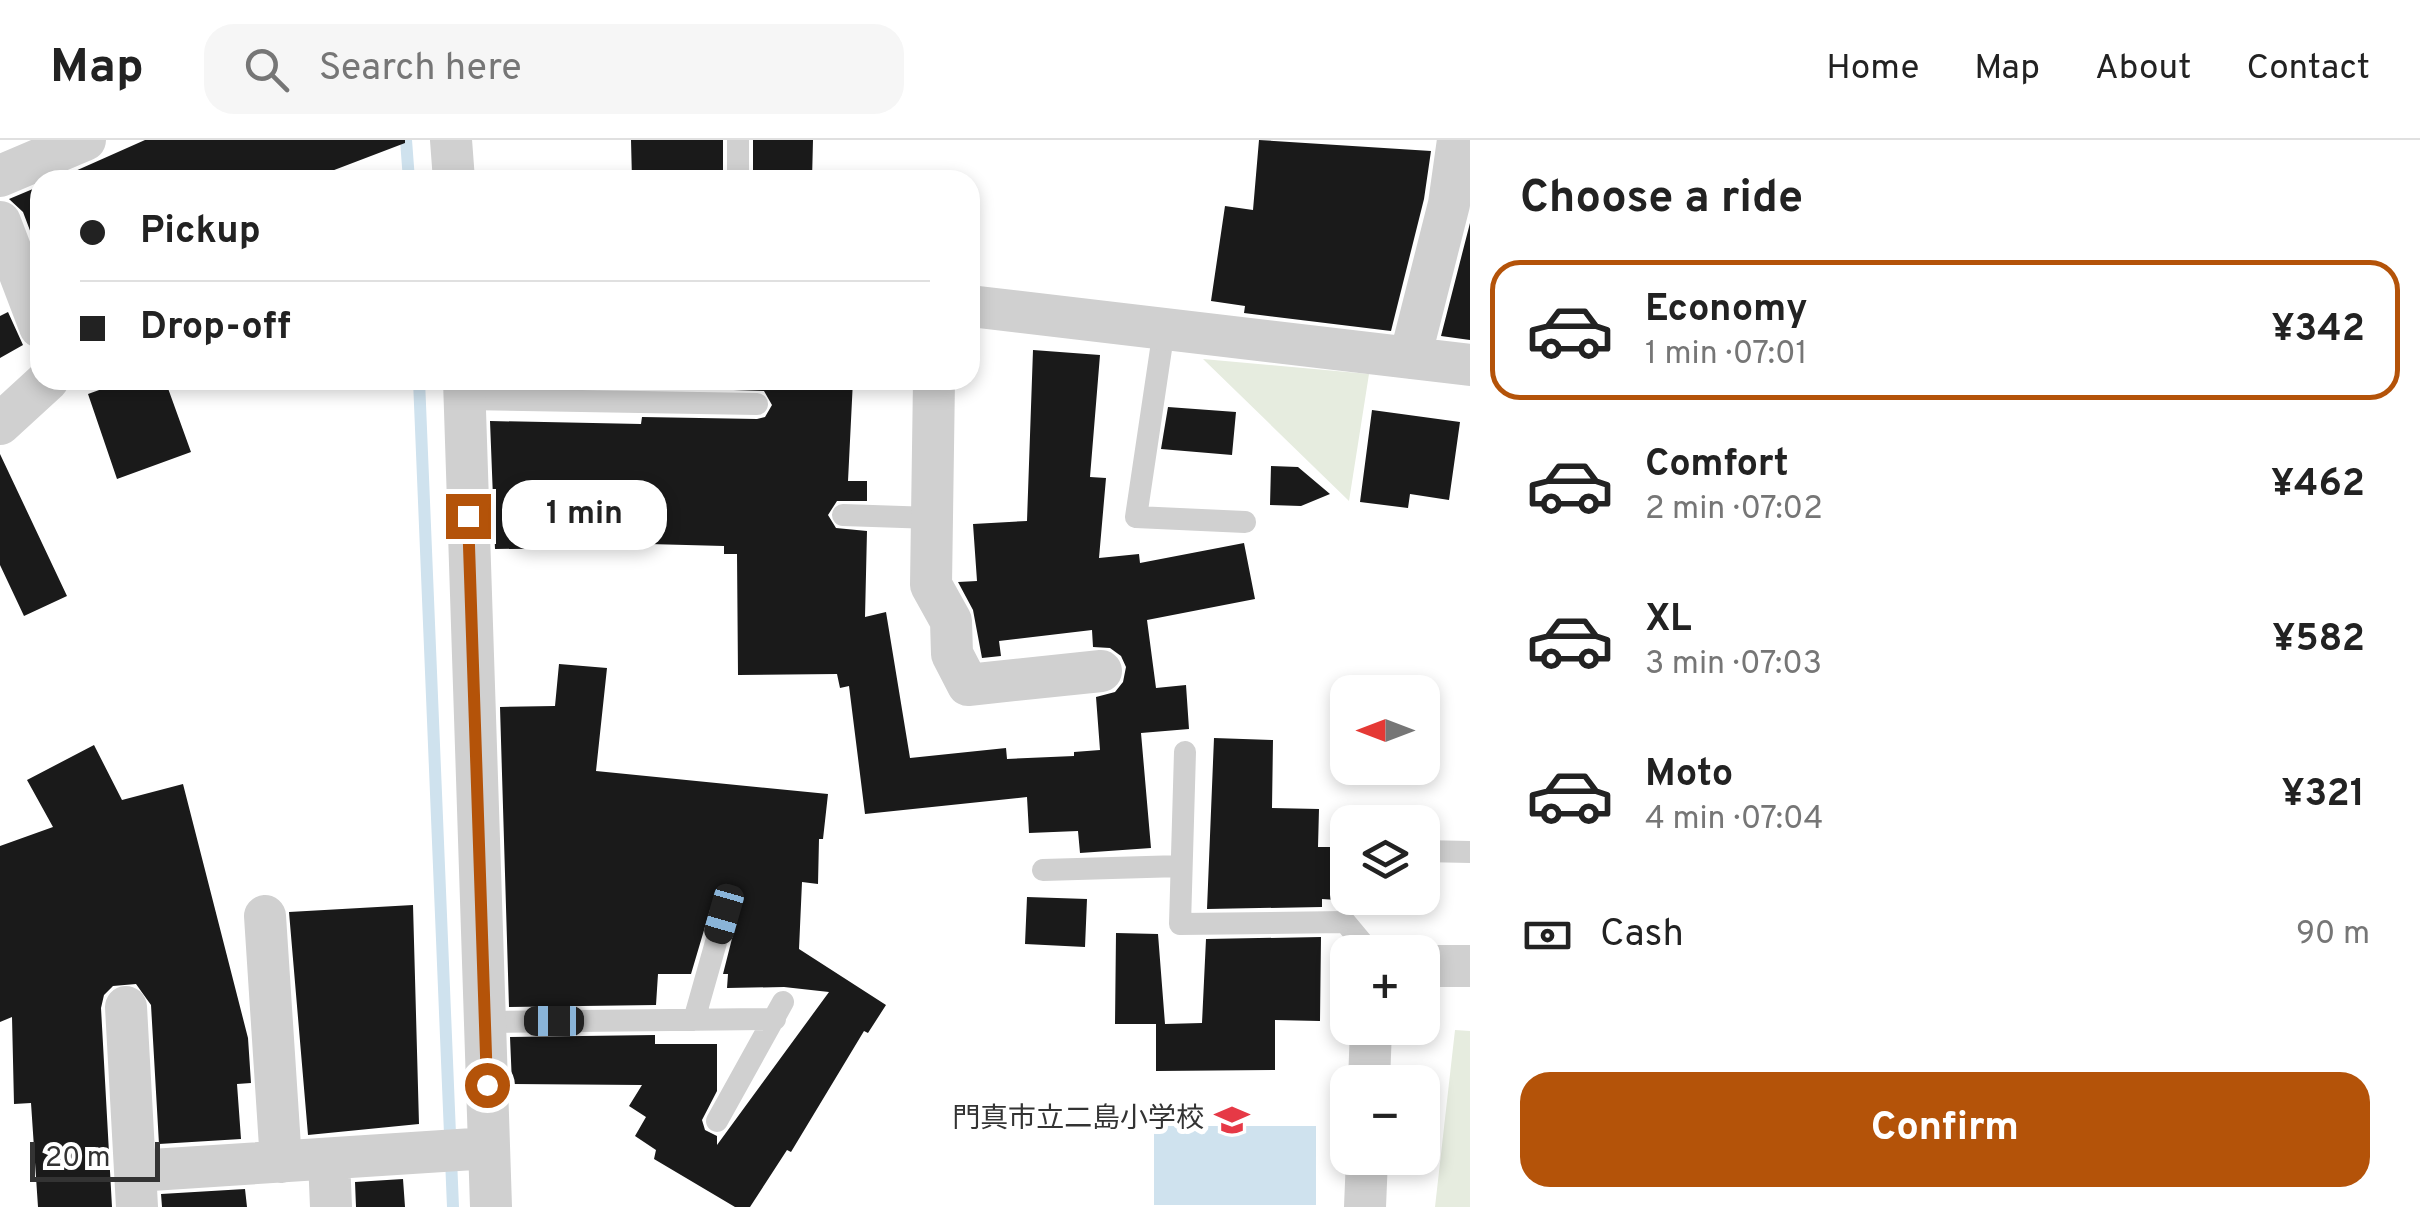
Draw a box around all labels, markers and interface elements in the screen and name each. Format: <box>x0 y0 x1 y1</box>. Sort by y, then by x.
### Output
search box <box>204 24 904 114</box>
text: Map <box>50 39 144 99</box>
icon: search <box>239 42 294 97</box>
text: Search here <box>319 45 522 94</box>
text: Home <box>1826 47 1919 91</box>
text: Map <box>1974 47 2040 91</box>
text: About <box>2095 47 2191 91</box>
text: Contact <box>2246 47 2370 91</box>
text: Choose a ride <box>1520 171 1803 228</box>
text: Pickup <box>140 208 261 257</box>
icon: car <box>1525 285 1615 375</box>
text: Economy <box>1645 286 1807 335</box>
text: Drop-off <box>140 304 291 353</box>
text: ¥342 <box>2272 306 2365 355</box>
text: 1 min · 07:01 <box>1645 335 1807 375</box>
icon: car <box>1525 440 1615 530</box>
text: Comfort <box>1645 441 1789 490</box>
text: ¥462 <box>2271 461 2365 510</box>
callout: 1 min <box>503 481 668 551</box>
text: 2 min · 07:02 <box>1645 490 1823 530</box>
route end <box>446 494 491 539</box>
text: 1 min <box>546 495 623 535</box>
icon: car <box>1525 595 1615 685</box>
text: XL <box>1645 596 1692 645</box>
text: ¥582 <box>2272 616 2365 665</box>
text: 3 min · 07:03 <box>1645 645 1822 685</box>
north arrow <box>1330 675 1440 785</box>
map controls <box>1330 675 1440 1175</box>
icon: car <box>1525 750 1615 840</box>
text: Moto <box>1645 751 1733 800</box>
text: ¥321 <box>2281 771 2365 820</box>
text: 4 min · 07:04 <box>1645 800 1823 840</box>
button: layers <box>1330 805 1440 915</box>
car <box>701 881 747 947</box>
icon: cash <box>1520 908 1575 963</box>
text: Cash <box>1600 911 1684 960</box>
text: 90 m <box>2296 915 2370 955</box>
button: + <box>1330 935 1440 1045</box>
car <box>524 1006 584 1036</box>
route start <box>465 1063 510 1108</box>
button: − <box>1330 1065 1440 1175</box>
button: Confirm <box>1520 1072 2370 1187</box>
school or university icon: 門真市立二島小学校 <box>1213 1101 1251 1139</box>
place label: 門真市立二島小学校 <box>952 1102 1204 1138</box>
scale bar <box>30 1137 160 1182</box>
text: 20 m <box>45 1141 110 1177</box>

